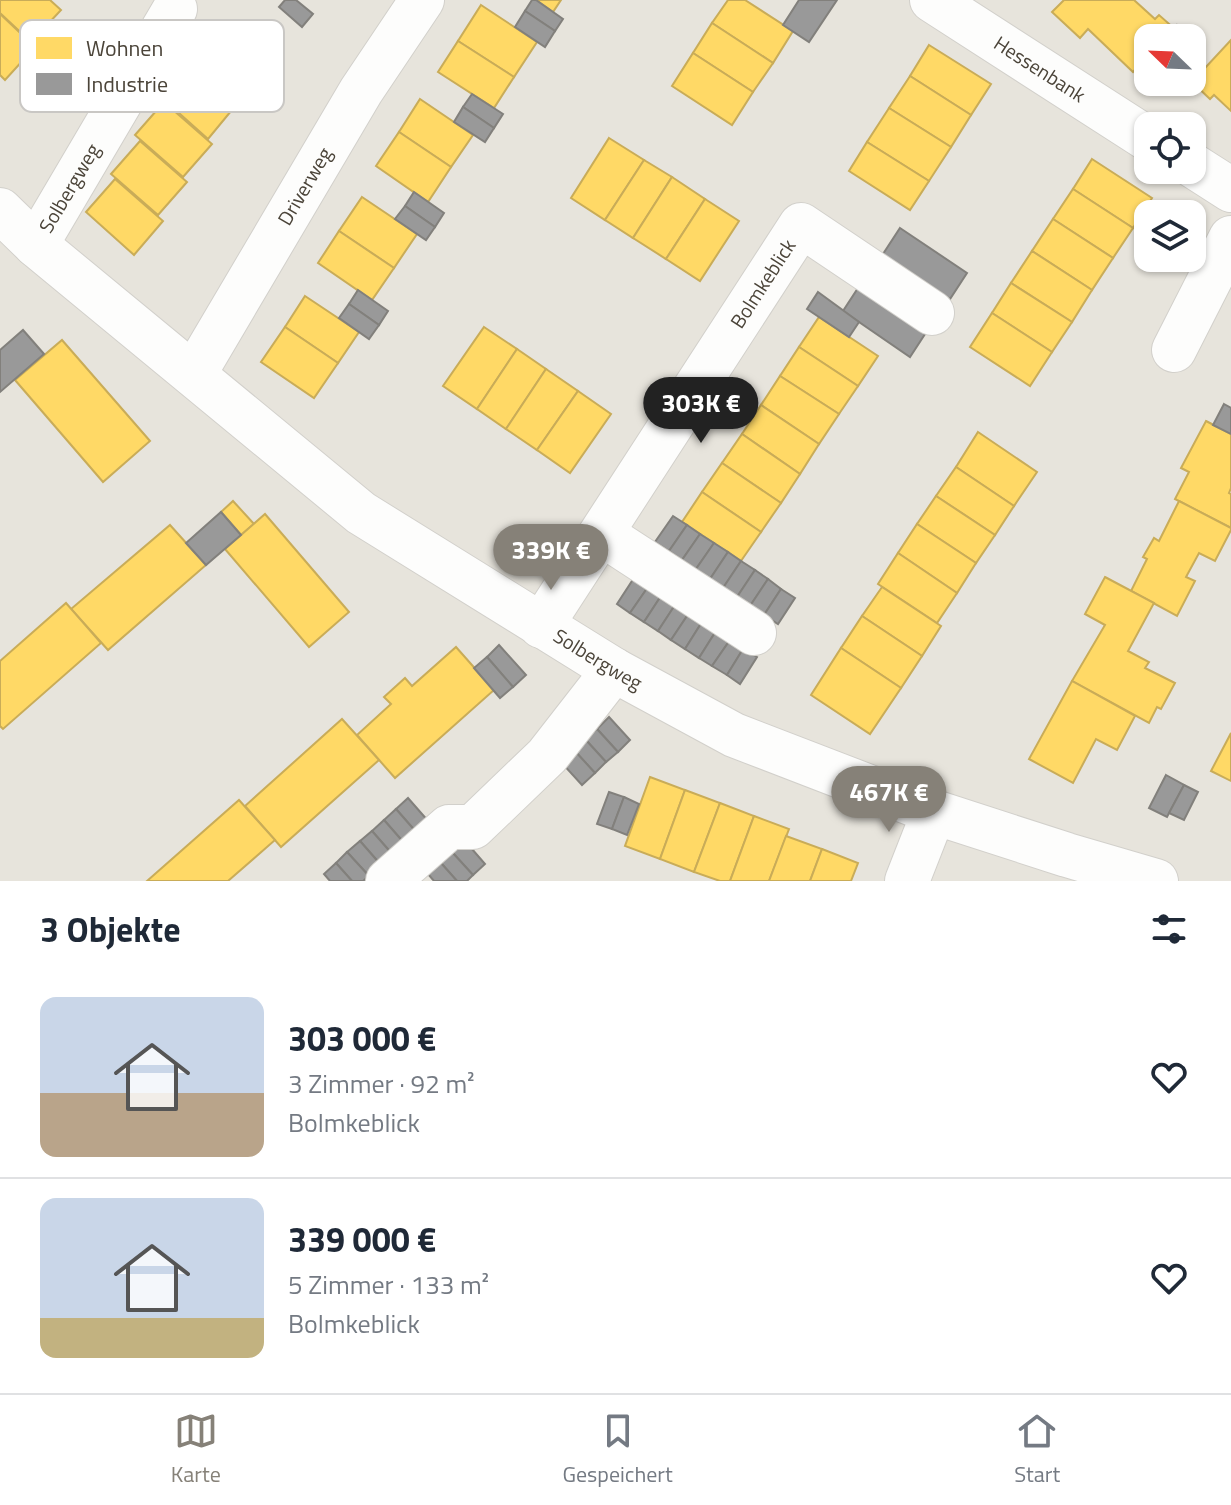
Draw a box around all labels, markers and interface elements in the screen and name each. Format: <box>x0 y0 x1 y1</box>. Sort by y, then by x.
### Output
legend <box>20 20 284 112</box>
north arrow <box>1134 24 1206 96</box>
map controls <box>1134 24 1206 272</box>
street label: Hessenbank <box>988 28 1092 110</box>
text: Wohnen <box>86 31 163 65</box>
text: Industrie <box>86 67 168 101</box>
button: locate <box>1134 112 1206 184</box>
street label: Solbergweg <box>31 137 108 239</box>
street label: Driverweg <box>269 141 340 231</box>
button: layers <box>1134 200 1206 272</box>
street label: Bolmkeblick <box>722 232 803 334</box>
pin: 303K € <box>636 377 766 445</box>
text: 303K € <box>661 383 741 422</box>
pin: 339K € <box>486 524 616 592</box>
text: 339K € <box>511 530 591 569</box>
street label: Solbergweg <box>548 620 648 698</box>
pin: 467K € <box>824 766 954 834</box>
text: 467K € <box>849 772 929 811</box>
text: 3 Objekte <box>40 903 181 955</box>
icon: filters <box>1147 907 1191 951</box>
text: 303 000 € <box>288 1012 436 1064</box>
icon: home <box>104 1029 200 1125</box>
icon: heart <box>1147 1055 1191 1099</box>
text: 3 Zimmer · 92 m² <box>288 1064 474 1103</box>
text: Bolmkeblick <box>288 1103 420 1142</box>
text: 339 000 € <box>288 1213 436 1265</box>
icon: home <box>104 1230 200 1326</box>
icon: heart <box>1147 1256 1191 1300</box>
text: 5 Zimmer · 133 m² <box>288 1265 489 1304</box>
text: Bolmkeblick <box>288 1304 420 1343</box>
tab: Karte <box>171 1409 221 1491</box>
tab: Gespeichert <box>562 1409 673 1491</box>
tab: Start <box>1014 1409 1060 1491</box>

